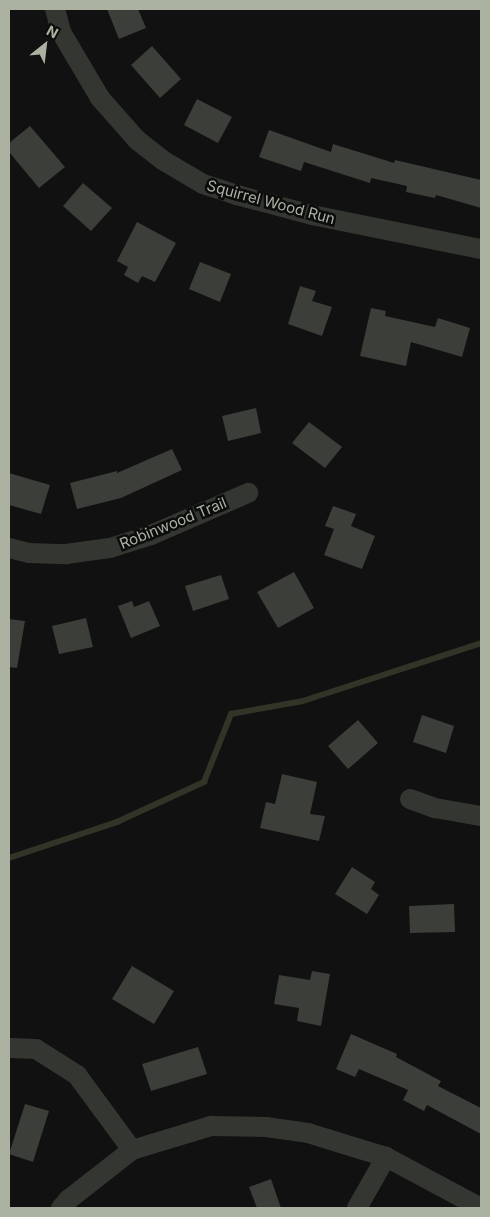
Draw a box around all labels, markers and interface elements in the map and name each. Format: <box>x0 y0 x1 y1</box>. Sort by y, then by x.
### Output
north arrow <box>20 20 70 70</box>
text: N <box>44 21 61 41</box>
street label: Squirrel Wood Run <box>205 176 337 228</box>
street label: Robinwood Trail <box>117 493 229 553</box>

